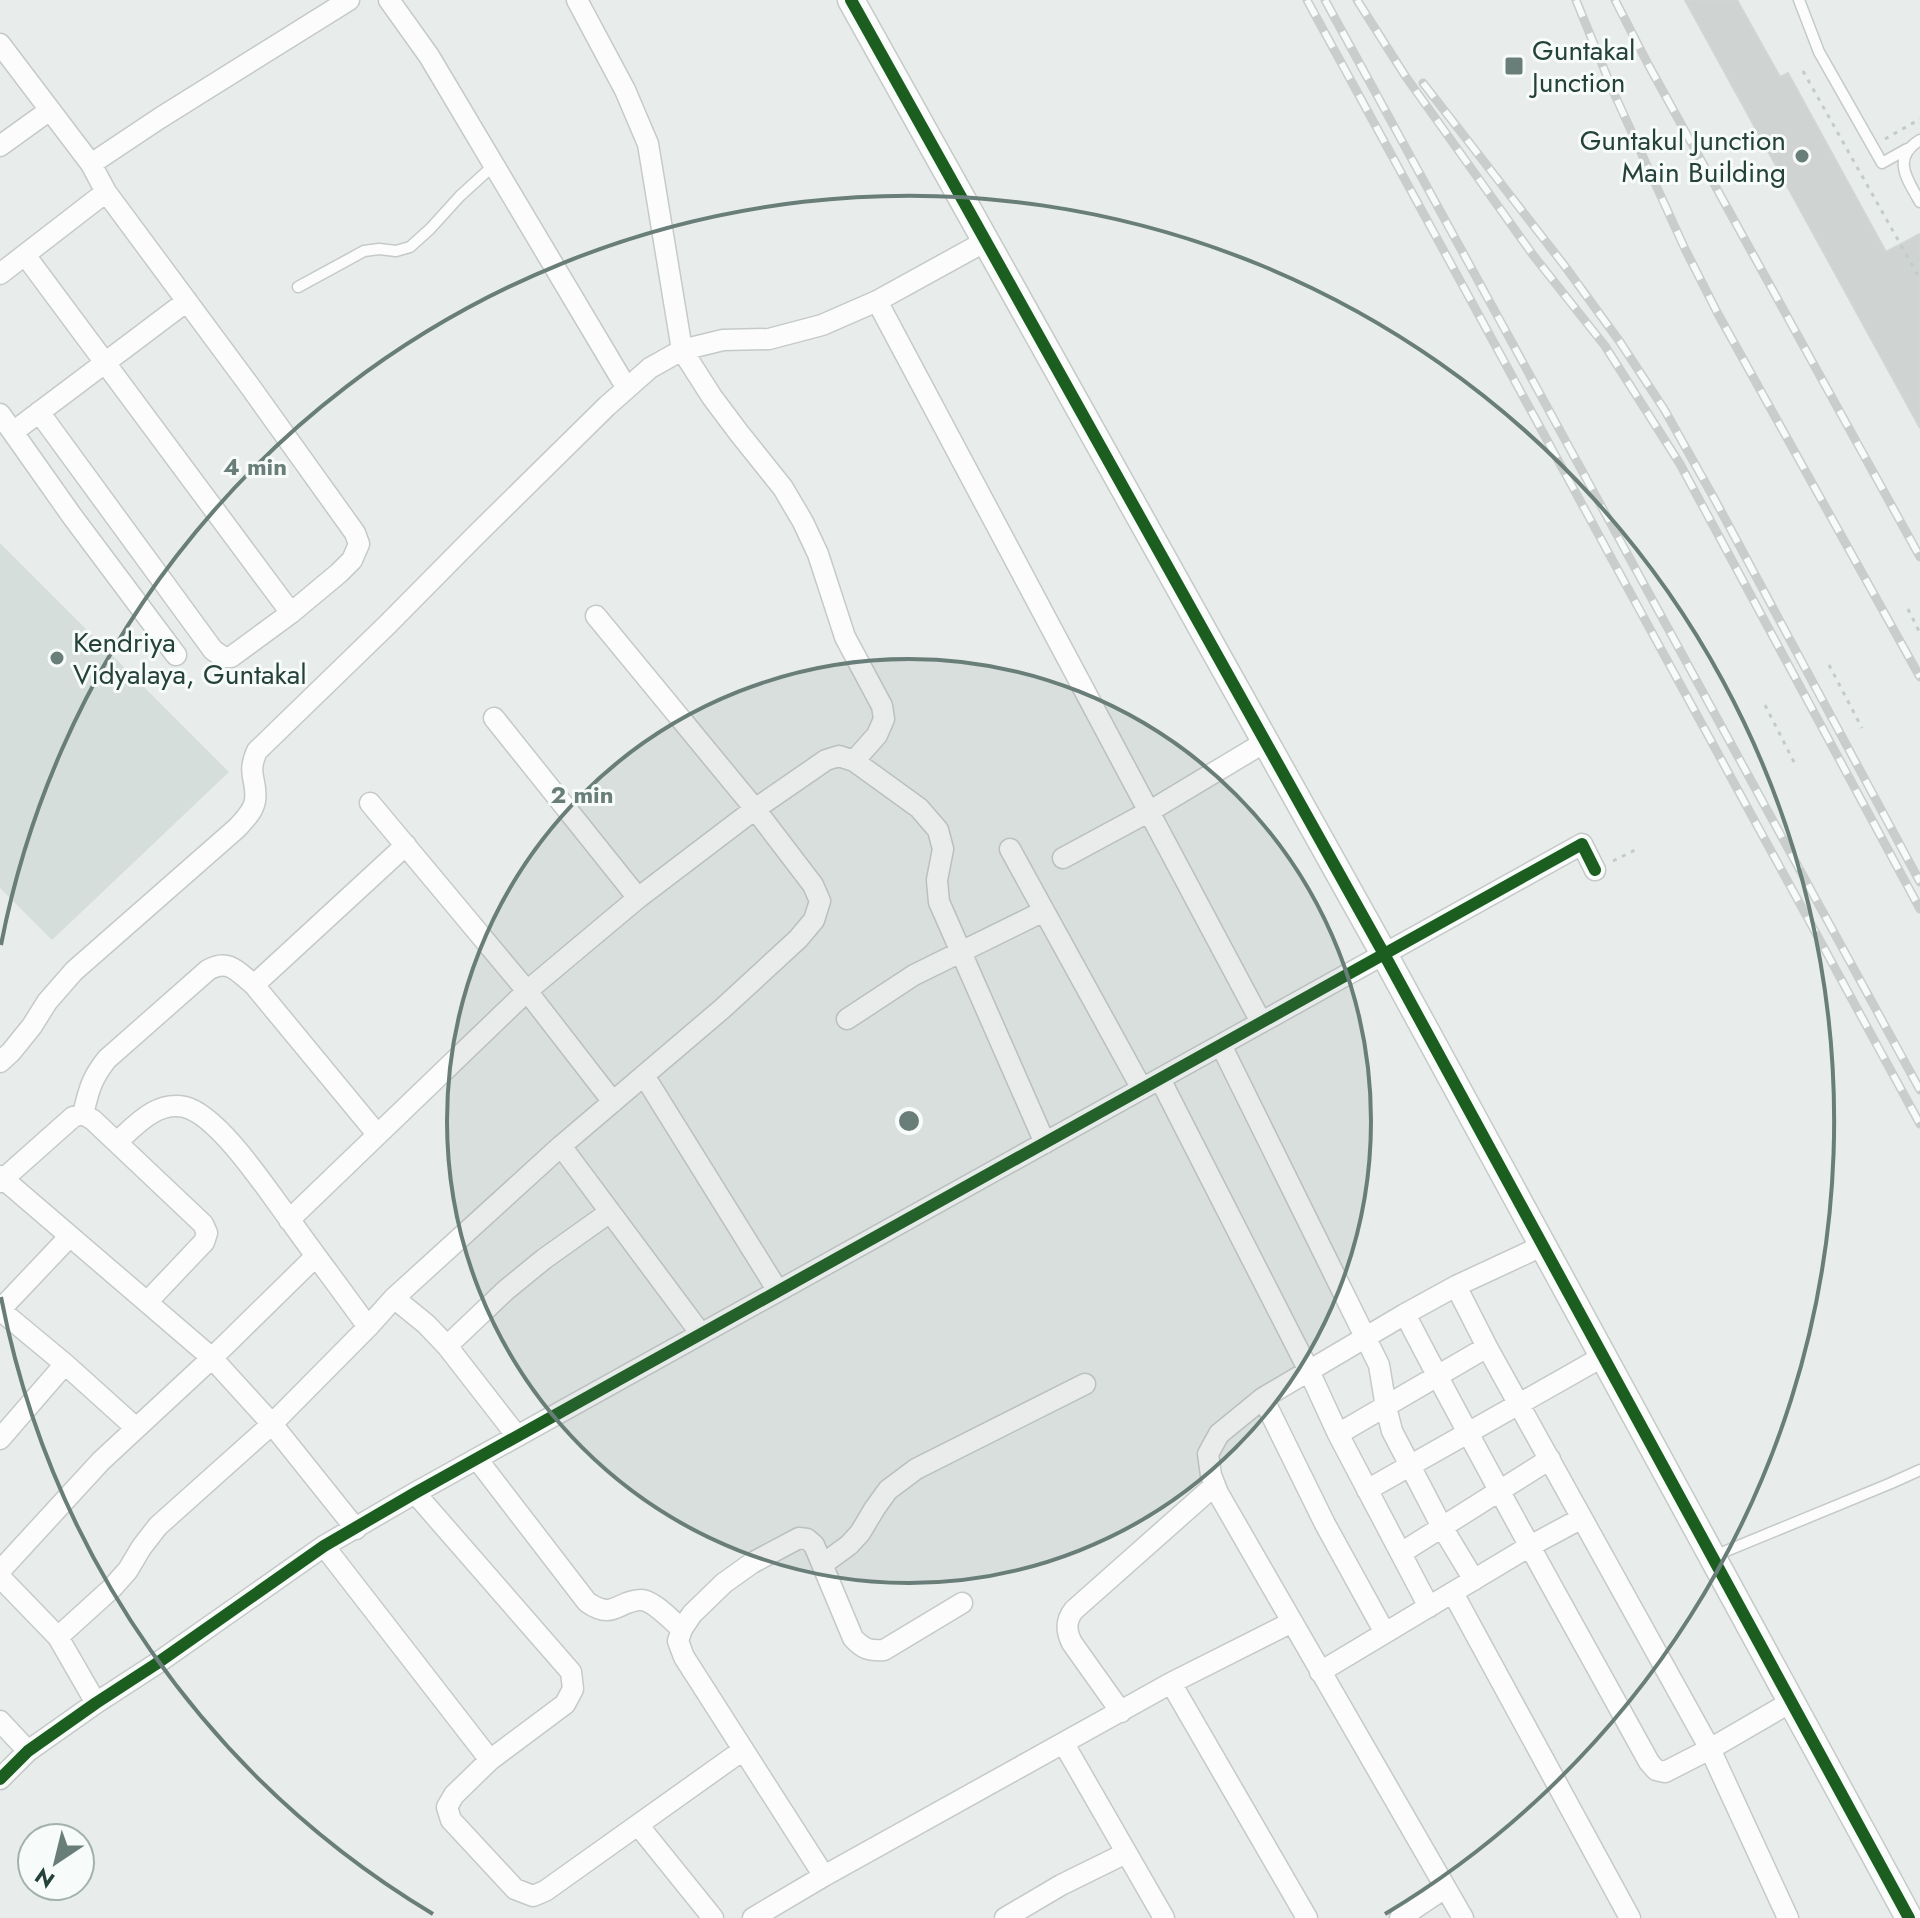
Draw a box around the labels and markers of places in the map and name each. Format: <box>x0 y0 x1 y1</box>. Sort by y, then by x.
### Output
place label: Guntakal Junction <box>1528 30 1636 103</box>
marker: Guntakal Junction <box>1503 55 1525 77</box>
place label: Guntakul Junction Main Building <box>1580 120 1786 193</box>
marker: Guntakul Junction Main Building <box>1793 147 1811 165</box>
place label: Kendriya Vidyalaya, Guntakal <box>73 622 307 695</box>
marker: Kendriya Vidyalaya, Guntakal <box>48 649 66 667</box>
centre of rings <box>895 1107 923 1135</box>

